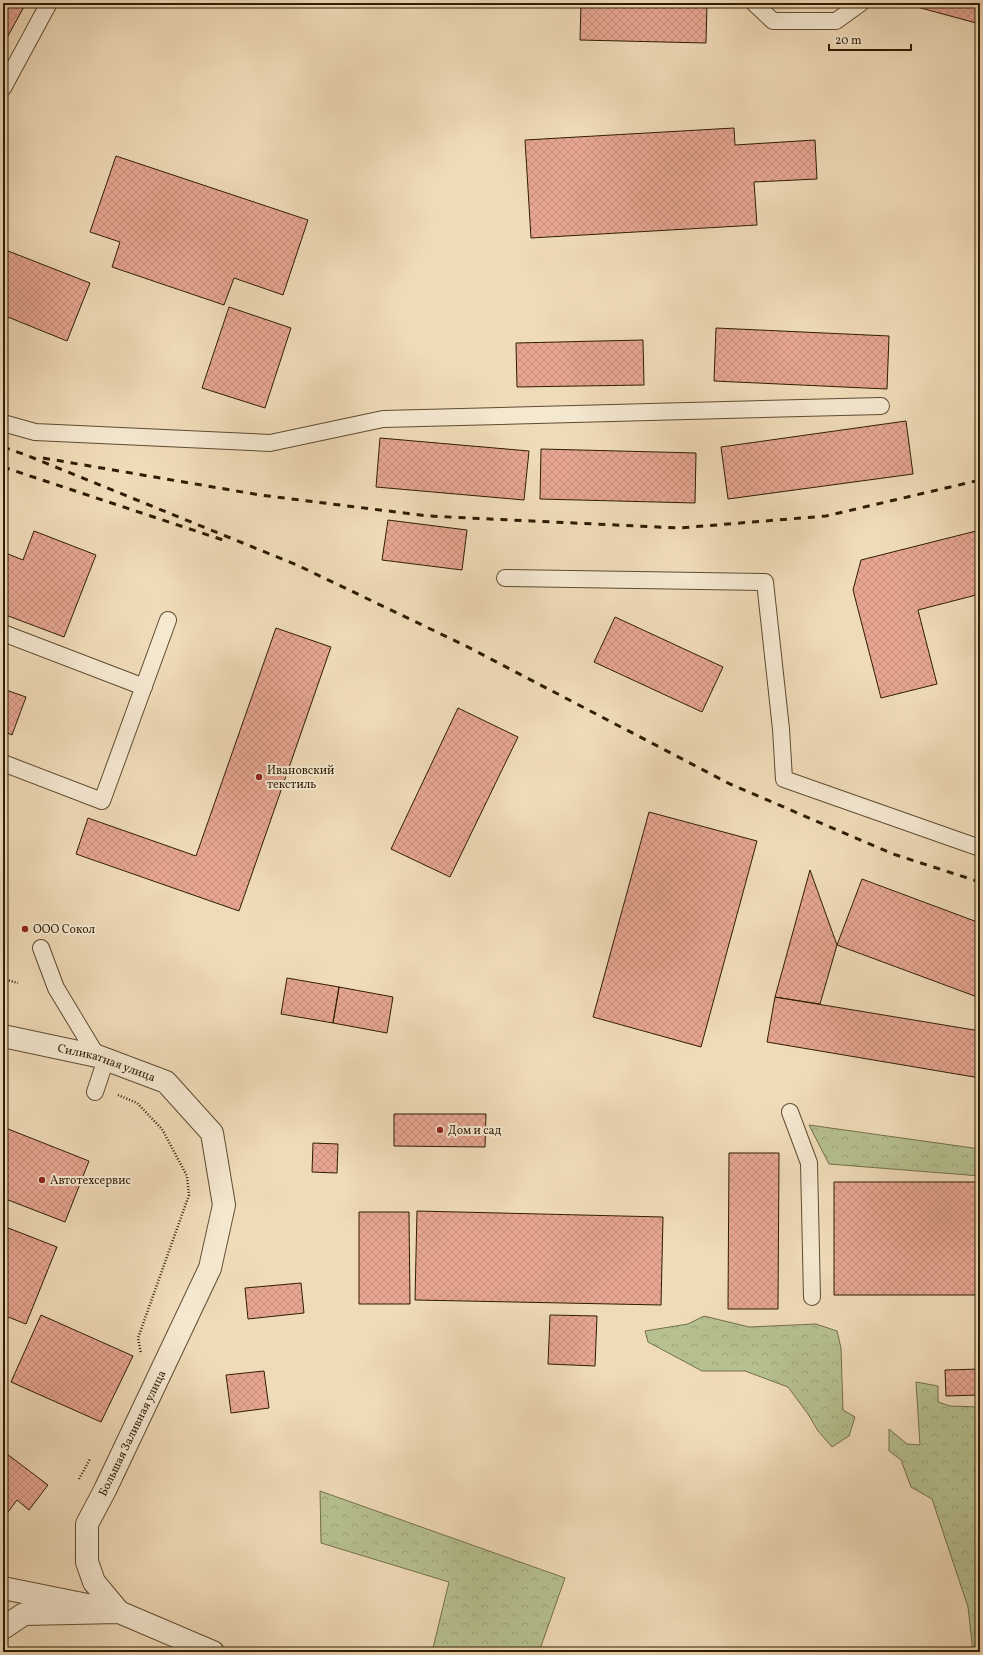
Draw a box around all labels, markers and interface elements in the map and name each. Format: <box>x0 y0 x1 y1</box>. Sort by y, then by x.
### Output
scale bar <box>829 26 911 52</box>
text: 20 m <box>835 33 862 49</box>
place label: Ивановский текстиль <box>267 763 334 793</box>
marker: Ивановский текстиль <box>254 772 264 782</box>
place label: ООО Сокол <box>33 922 96 938</box>
marker: ООО Сокол <box>20 924 30 934</box>
street label: Силикатная улица <box>56 1041 157 1086</box>
place label: Дом и сад <box>448 1123 502 1139</box>
marker: Дом и сад <box>435 1125 445 1135</box>
place label: Автотехсервис <box>50 1173 131 1189</box>
marker: Автотехсервис <box>37 1175 47 1185</box>
street label: Большая Заливная улица <box>95 1368 170 1499</box>

